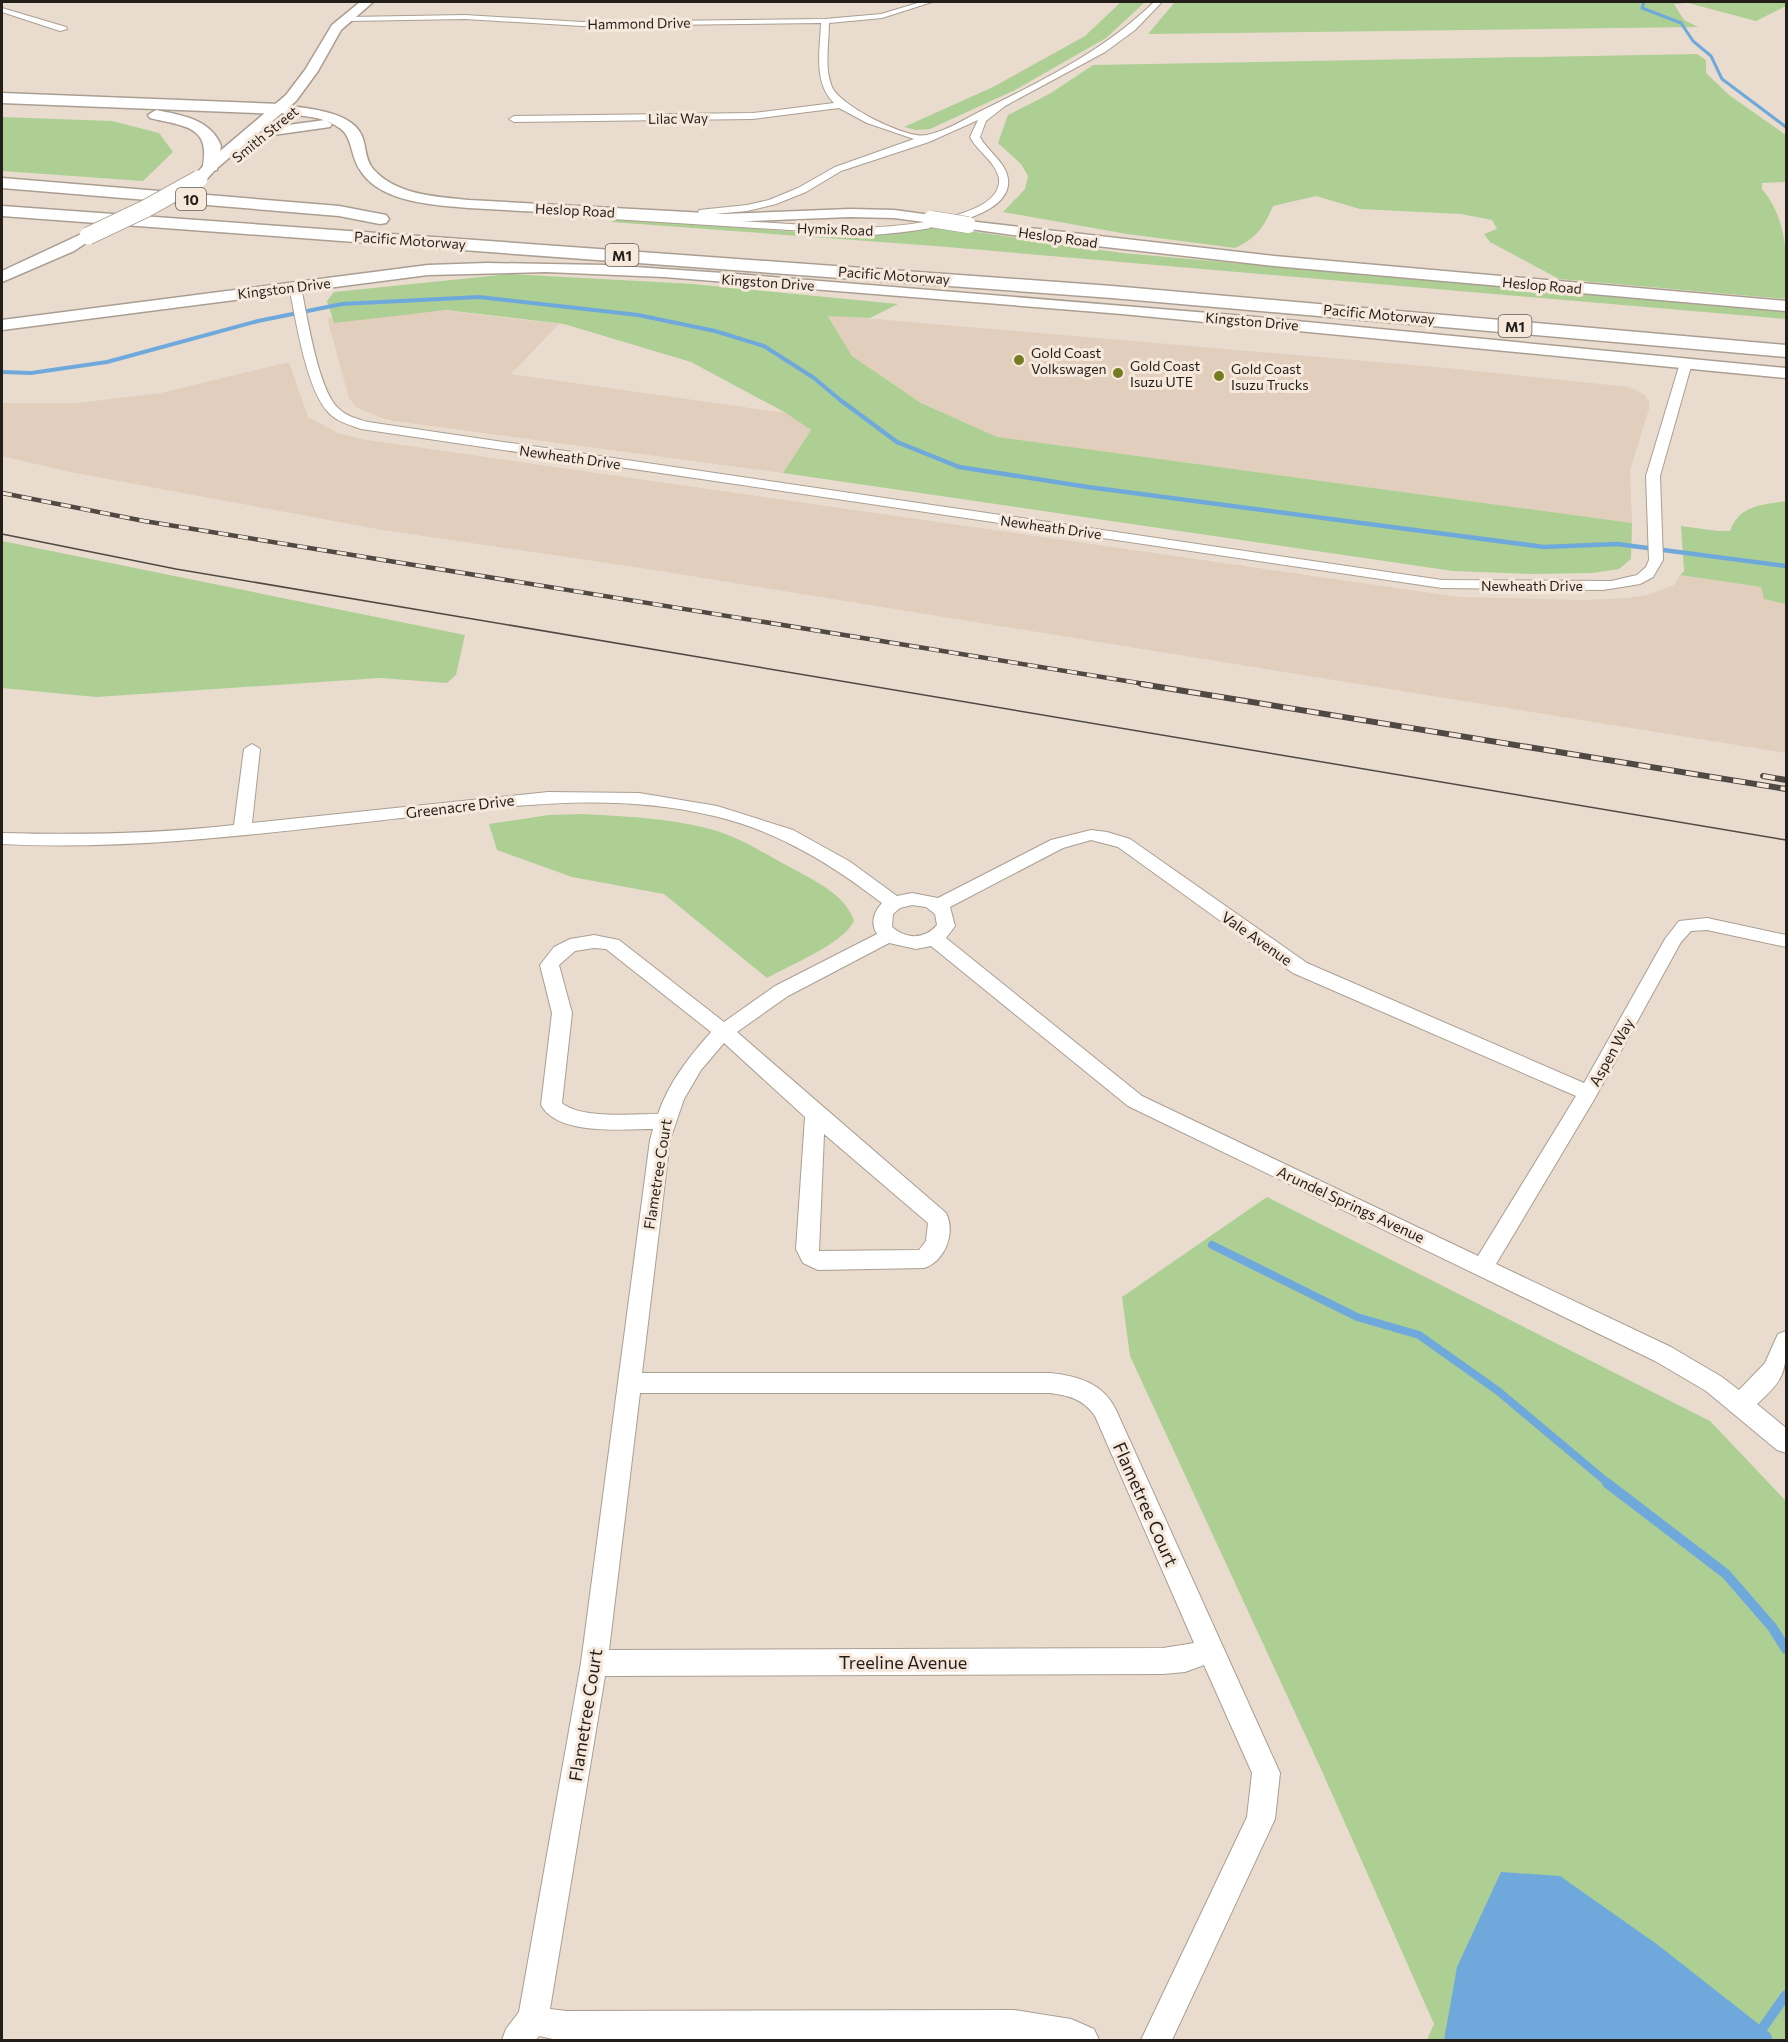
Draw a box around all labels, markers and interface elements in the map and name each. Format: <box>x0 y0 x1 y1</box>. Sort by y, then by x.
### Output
street label: Hammond Drive <box>587 14 691 32</box>
street label: Smith Street <box>229 102 302 166</box>
street label: Lilac Way <box>648 109 708 127</box>
road number: 10 <box>176 188 206 210</box>
street label: Heslop Road <box>535 199 615 221</box>
street label: Hymix Road <box>797 219 873 239</box>
street label: Heslop Road <box>1017 223 1099 251</box>
street label: Pacific Motorway <box>354 228 466 252</box>
road number: M1 <box>606 244 638 266</box>
street label: Pacific Motorway <box>838 263 950 287</box>
street label: Kingston Drive <box>721 270 815 294</box>
street label: Heslop Road <box>1501 273 1583 297</box>
street label: Kingston Drive <box>237 274 331 302</box>
street label: Pacific Motorway <box>1322 301 1436 327</box>
street label: Kingston Drive <box>1205 308 1299 334</box>
road number: M1 <box>1498 315 1532 337</box>
place label: Gold Coast Volkswagen <box>1031 344 1107 377</box>
marker: Gold Coast Volkswagen <box>1012 353 1026 367</box>
place label: Gold Coast Isuzu UTE <box>1130 357 1201 390</box>
place label: Gold Coast Isuzu Trucks <box>1231 360 1309 393</box>
marker: Gold Coast Isuzu UTE <box>1111 366 1125 380</box>
marker: Gold Coast Isuzu Trucks <box>1212 369 1226 383</box>
street label: Newheath Drive <box>518 441 622 473</box>
street label: Newheath Drive <box>999 511 1103 543</box>
street label: Newheath Drive <box>1481 577 1583 594</box>
street label: Greenacre Drive <box>405 790 515 822</box>
street label: Vale Avenue <box>1218 907 1296 969</box>
street label: Aspen Way <box>1585 1014 1637 1089</box>
street label: Flametree Court <box>639 1118 675 1230</box>
street label: Arundel Springs Avenue <box>1274 1162 1428 1246</box>
street label: Flametree Court <box>1109 1438 1183 1570</box>
street label: Flametree Court <box>564 1647 606 1783</box>
street label: Treeline Avenue <box>839 1651 967 1673</box>

